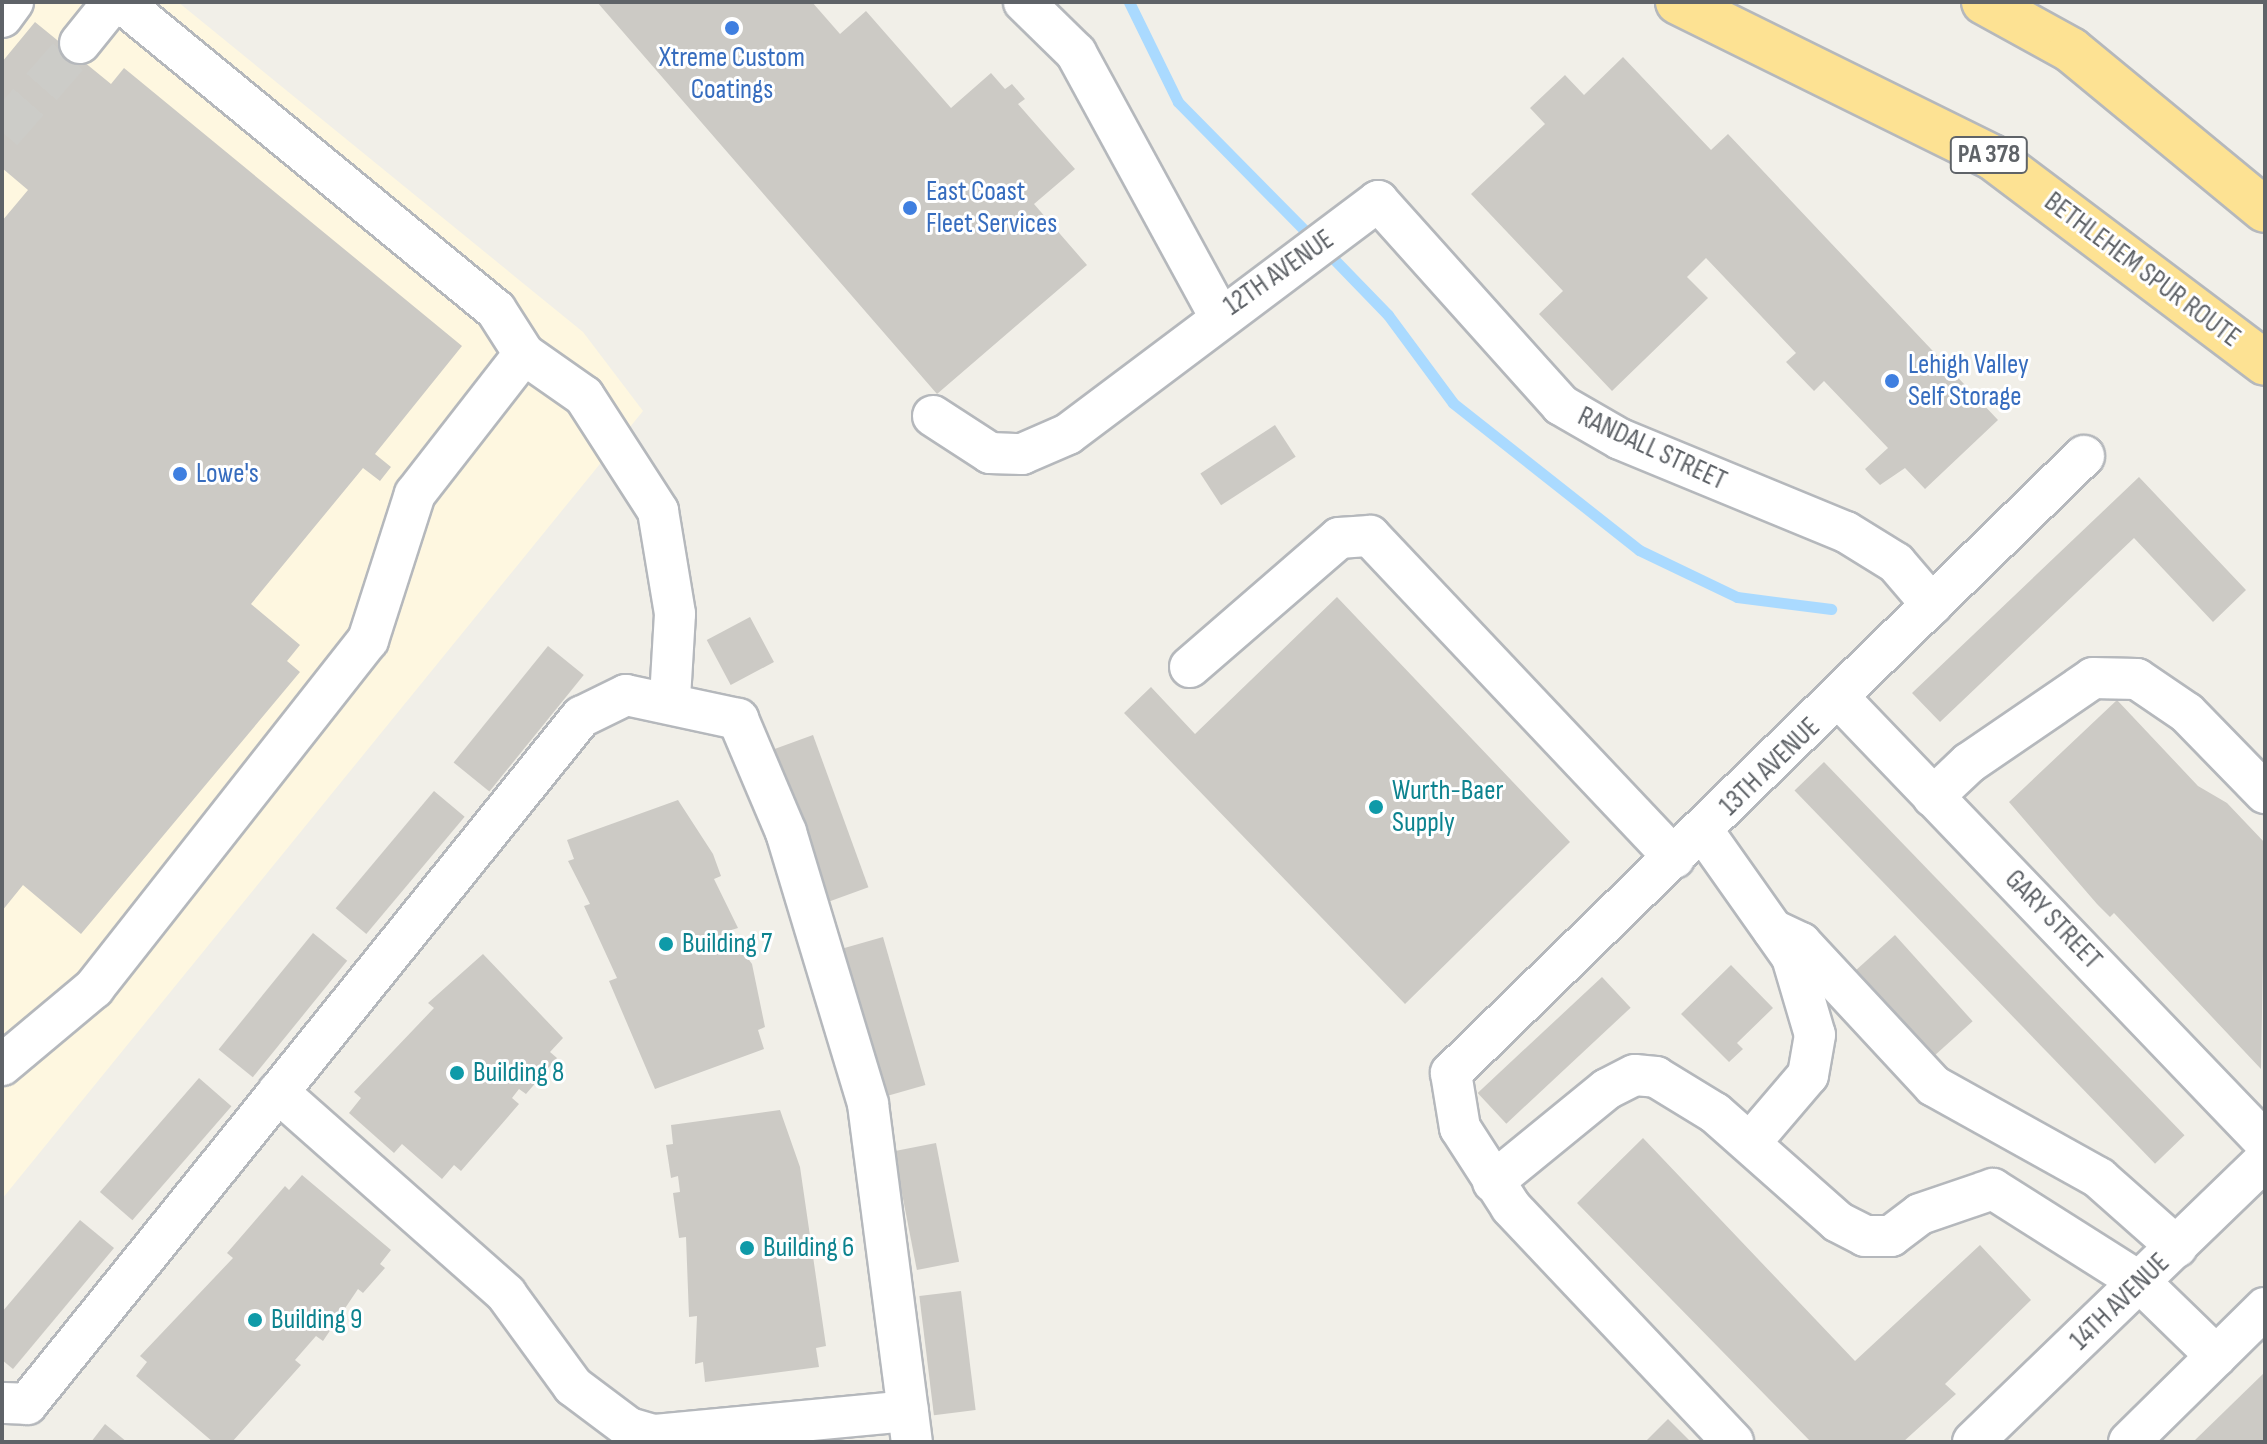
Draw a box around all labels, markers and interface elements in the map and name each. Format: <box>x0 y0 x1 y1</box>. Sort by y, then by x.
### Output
marker: Xtreme Custom Coatings <box>723 19 741 37</box>
place label: Xtreme Custom Coatings <box>659 41 805 107</box>
road number: PA 378 <box>1949 133 2029 177</box>
place label: East Coast Fleet Services <box>926 175 1057 241</box>
street label: BETHLEHEM SPUR ROUTE <box>2037 185 2247 355</box>
marker: East Coast Fleet Services <box>901 199 919 217</box>
street label: 12TH AVENUE <box>1218 223 1340 323</box>
place label: Lehigh Valley Self Storage <box>1908 348 2029 414</box>
marker: Lehigh Valley Self Storage <box>1883 372 1901 390</box>
street label: RANDALL STREET <box>1572 400 1732 498</box>
place label: Lowe's <box>196 457 259 491</box>
marker: Lowe's <box>171 465 189 483</box>
street label: 13TH AVENUE <box>1713 711 1827 823</box>
place label: Wurth-Baer Supply <box>1392 774 1503 840</box>
marker: Wurth-Baer Supply <box>1367 798 1385 816</box>
street label: GARY STREET <box>1997 863 2109 977</box>
place label: Building 7 <box>682 927 772 961</box>
marker: Building 7 <box>657 935 675 953</box>
place label: Building 8 <box>473 1056 564 1090</box>
marker: Building 8 <box>448 1064 466 1082</box>
place label: Building 6 <box>763 1231 854 1265</box>
marker: Building 6 <box>738 1239 756 1257</box>
street label: 14TH AVENUE <box>2063 1246 2177 1358</box>
place label: Building 9 <box>271 1303 362 1337</box>
marker: Building 9 <box>246 1311 264 1329</box>

